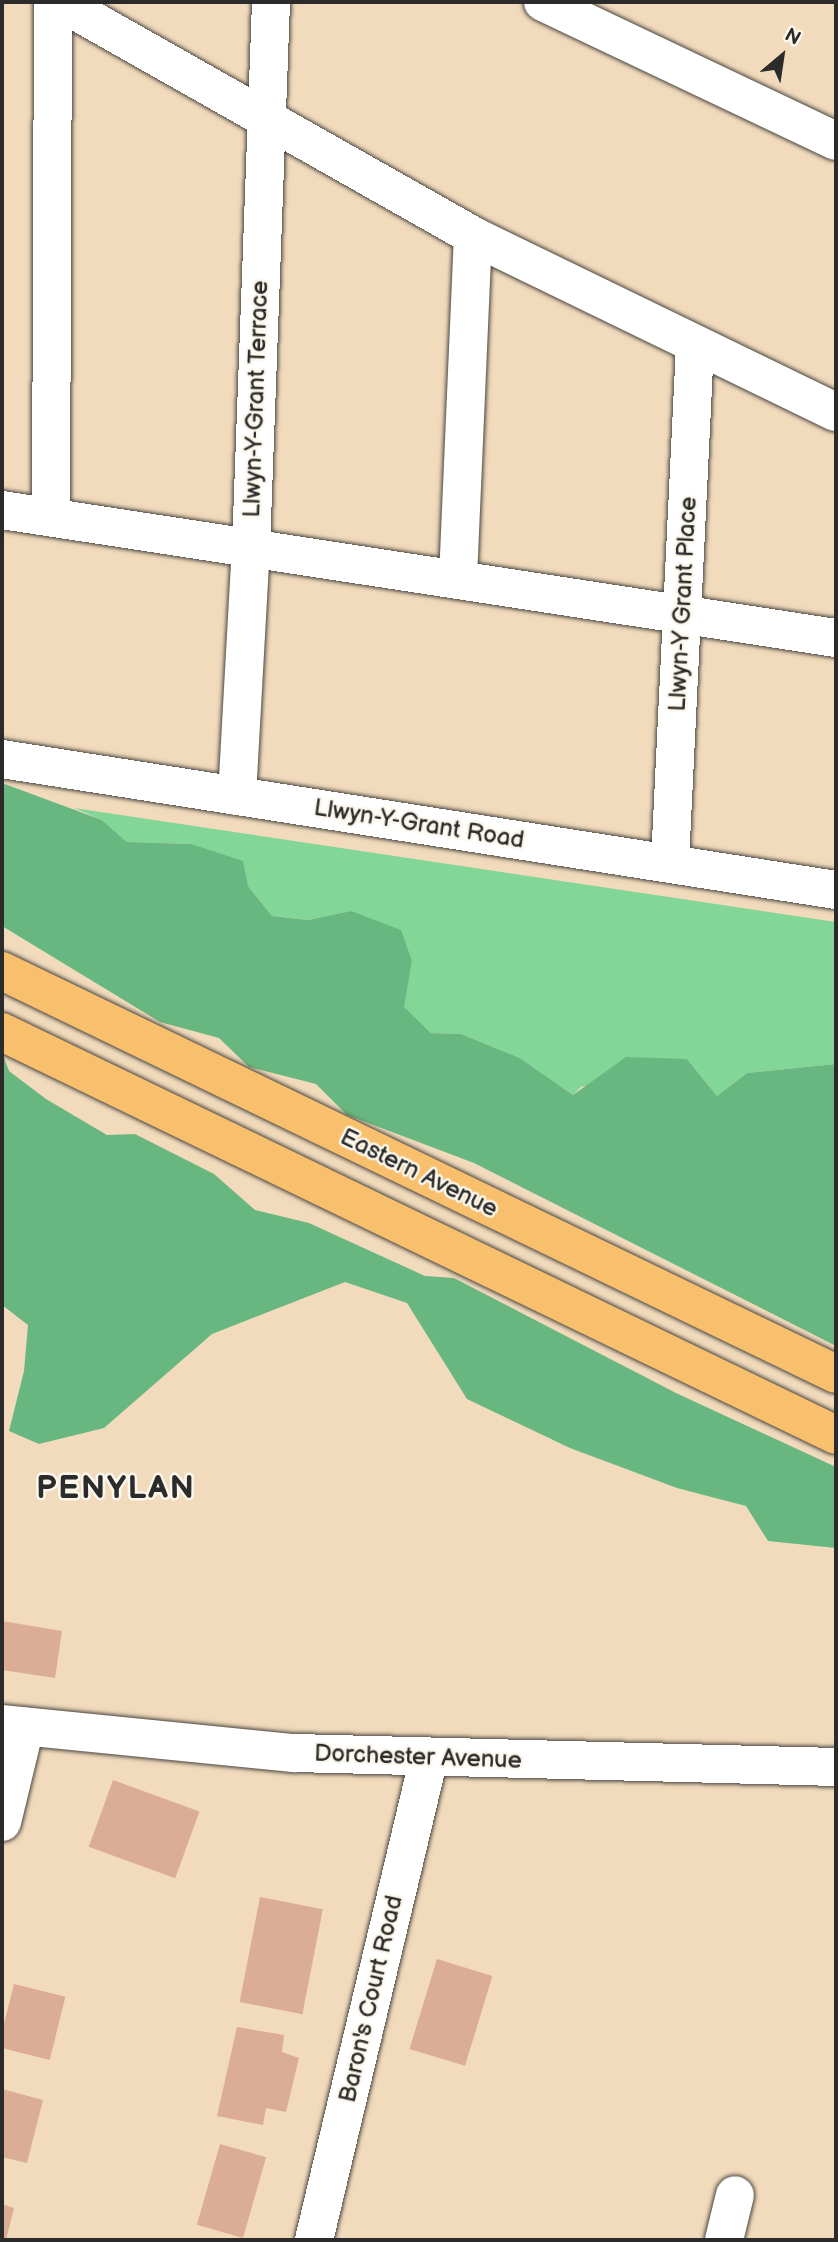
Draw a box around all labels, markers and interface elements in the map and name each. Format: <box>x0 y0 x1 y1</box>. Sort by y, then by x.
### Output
north arrow <box>747 21 817 91</box>
text: N <box>781 24 804 51</box>
street label: Llwyn-Y-Grant Terrace <box>237 280 275 518</box>
street label: Llwyn-Y Grant Place <box>663 496 703 712</box>
street label: Llwyn-Y-Grant Road <box>312 793 526 855</box>
street label: Eastern Avenue <box>336 1122 502 1224</box>
district label: PENYLAN <box>37 1470 195 1508</box>
street label: Dorchester Avenue <box>314 1739 522 1775</box>
street label: Baron's Court Road <box>333 1893 409 2105</box>

